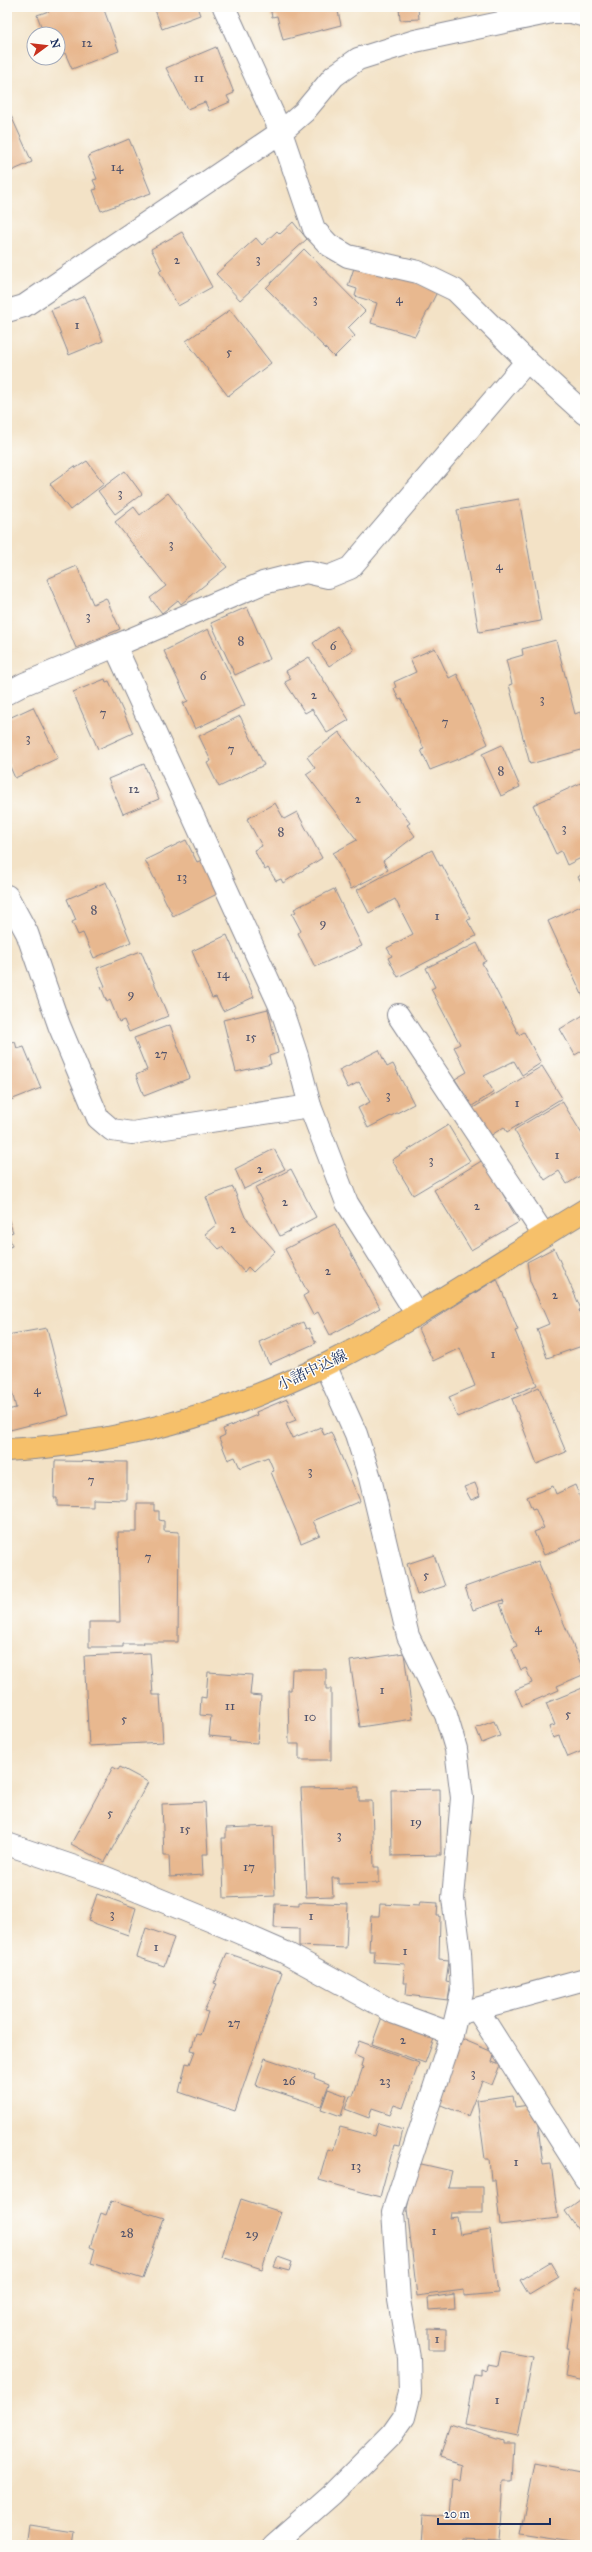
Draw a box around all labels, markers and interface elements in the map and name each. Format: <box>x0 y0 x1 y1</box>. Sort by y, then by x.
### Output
north arrow <box>26 26 66 66</box>
house number: 12 <box>81 35 93 51</box>
text: N <box>48 37 63 50</box>
house number: 11 <box>194 70 204 86</box>
house number: 14 <box>111 159 124 175</box>
house number: 3 <box>255 251 261 267</box>
house number: 2 <box>174 252 181 268</box>
house number: 3 <box>312 291 318 307</box>
house number: 4 <box>395 291 403 307</box>
house number: 1 <box>74 317 80 333</box>
house number: 5 <box>226 344 232 360</box>
house number: 3 <box>117 485 123 501</box>
house number: 3 <box>168 536 174 552</box>
house number: 4 <box>495 558 503 574</box>
house number: 3 <box>85 608 91 624</box>
house number: 8 <box>238 633 245 649</box>
house number: 6 <box>330 638 337 654</box>
house number: 6 <box>200 668 207 684</box>
house number: 2 <box>311 687 318 703</box>
house number: 3 <box>539 691 545 707</box>
house number: 7 <box>100 705 107 721</box>
house number: 7 <box>442 714 449 730</box>
house number: 3 <box>25 730 31 746</box>
house number: 7 <box>228 741 235 757</box>
house number: 8 <box>498 763 505 779</box>
house number: 12 <box>128 781 140 797</box>
house number: 2 <box>355 791 362 807</box>
house number: 3 <box>561 820 567 836</box>
house number: 8 <box>278 824 285 840</box>
house number: 13 <box>177 869 187 885</box>
house number: 8 <box>91 902 98 918</box>
house number: 1 <box>434 908 440 924</box>
house number: 9 <box>320 915 327 931</box>
house number: 14 <box>217 966 230 982</box>
house number: 9 <box>128 986 135 1002</box>
house number: 15 <box>245 1029 257 1045</box>
house number: 27 <box>155 1046 168 1062</box>
house number: 3 <box>385 1087 391 1103</box>
house number: 1 <box>514 1095 520 1111</box>
house number: 1 <box>554 1147 560 1163</box>
house number: 3 <box>428 1152 434 1168</box>
house number: 2 <box>257 1161 264 1177</box>
house number: 2 <box>282 1194 289 1210</box>
house number: 2 <box>474 1198 481 1214</box>
house number: 2 <box>230 1221 237 1237</box>
house number: 2 <box>325 1263 332 1279</box>
house number: 2 <box>552 1287 559 1303</box>
street label: 小諸中込線 <box>274 1346 350 1394</box>
house number: 1 <box>490 1346 496 1362</box>
house number: 4 <box>33 1382 41 1398</box>
house number: 3 <box>307 1463 313 1479</box>
house number: 7 <box>88 1472 95 1488</box>
house number: 7 <box>145 1549 152 1565</box>
house number: 5 <box>423 1567 429 1583</box>
house number: 4 <box>534 1620 542 1636</box>
house number: 1 <box>379 1682 385 1698</box>
house number: 11 <box>225 1698 235 1714</box>
house number: 5 <box>565 1706 571 1722</box>
house number: 10 <box>304 1709 316 1725</box>
house number: 5 <box>121 1711 127 1727</box>
house number: 5 <box>107 1805 113 1821</box>
house number: 19 <box>410 1814 422 1830</box>
house number: 15 <box>179 1821 191 1837</box>
house number: 3 <box>336 1827 342 1843</box>
house number: 17 <box>243 1859 255 1875</box>
house number: 3 <box>109 1906 115 1922</box>
house number: 1 <box>308 1908 314 1924</box>
house number: 1 <box>153 1939 159 1955</box>
house number: 1 <box>402 1943 408 1959</box>
house number: 27 <box>228 2015 241 2031</box>
house number: 2 <box>400 2032 407 2048</box>
house number: 3 <box>470 2065 476 2081</box>
house number: 26 <box>282 2073 296 2089</box>
house number: 23 <box>379 2073 391 2089</box>
house number: 1 <box>513 2154 519 2170</box>
house number: 13 <box>351 2158 361 2174</box>
house number: 1 <box>431 2223 437 2239</box>
house number: 28 <box>120 2225 134 2241</box>
house number: 29 <box>245 2226 259 2242</box>
house number: 1 <box>434 2331 440 2347</box>
house number: 1 <box>494 2392 500 2408</box>
scale bar <box>438 2500 550 2526</box>
text: 20 m <box>444 2507 470 2521</box>

